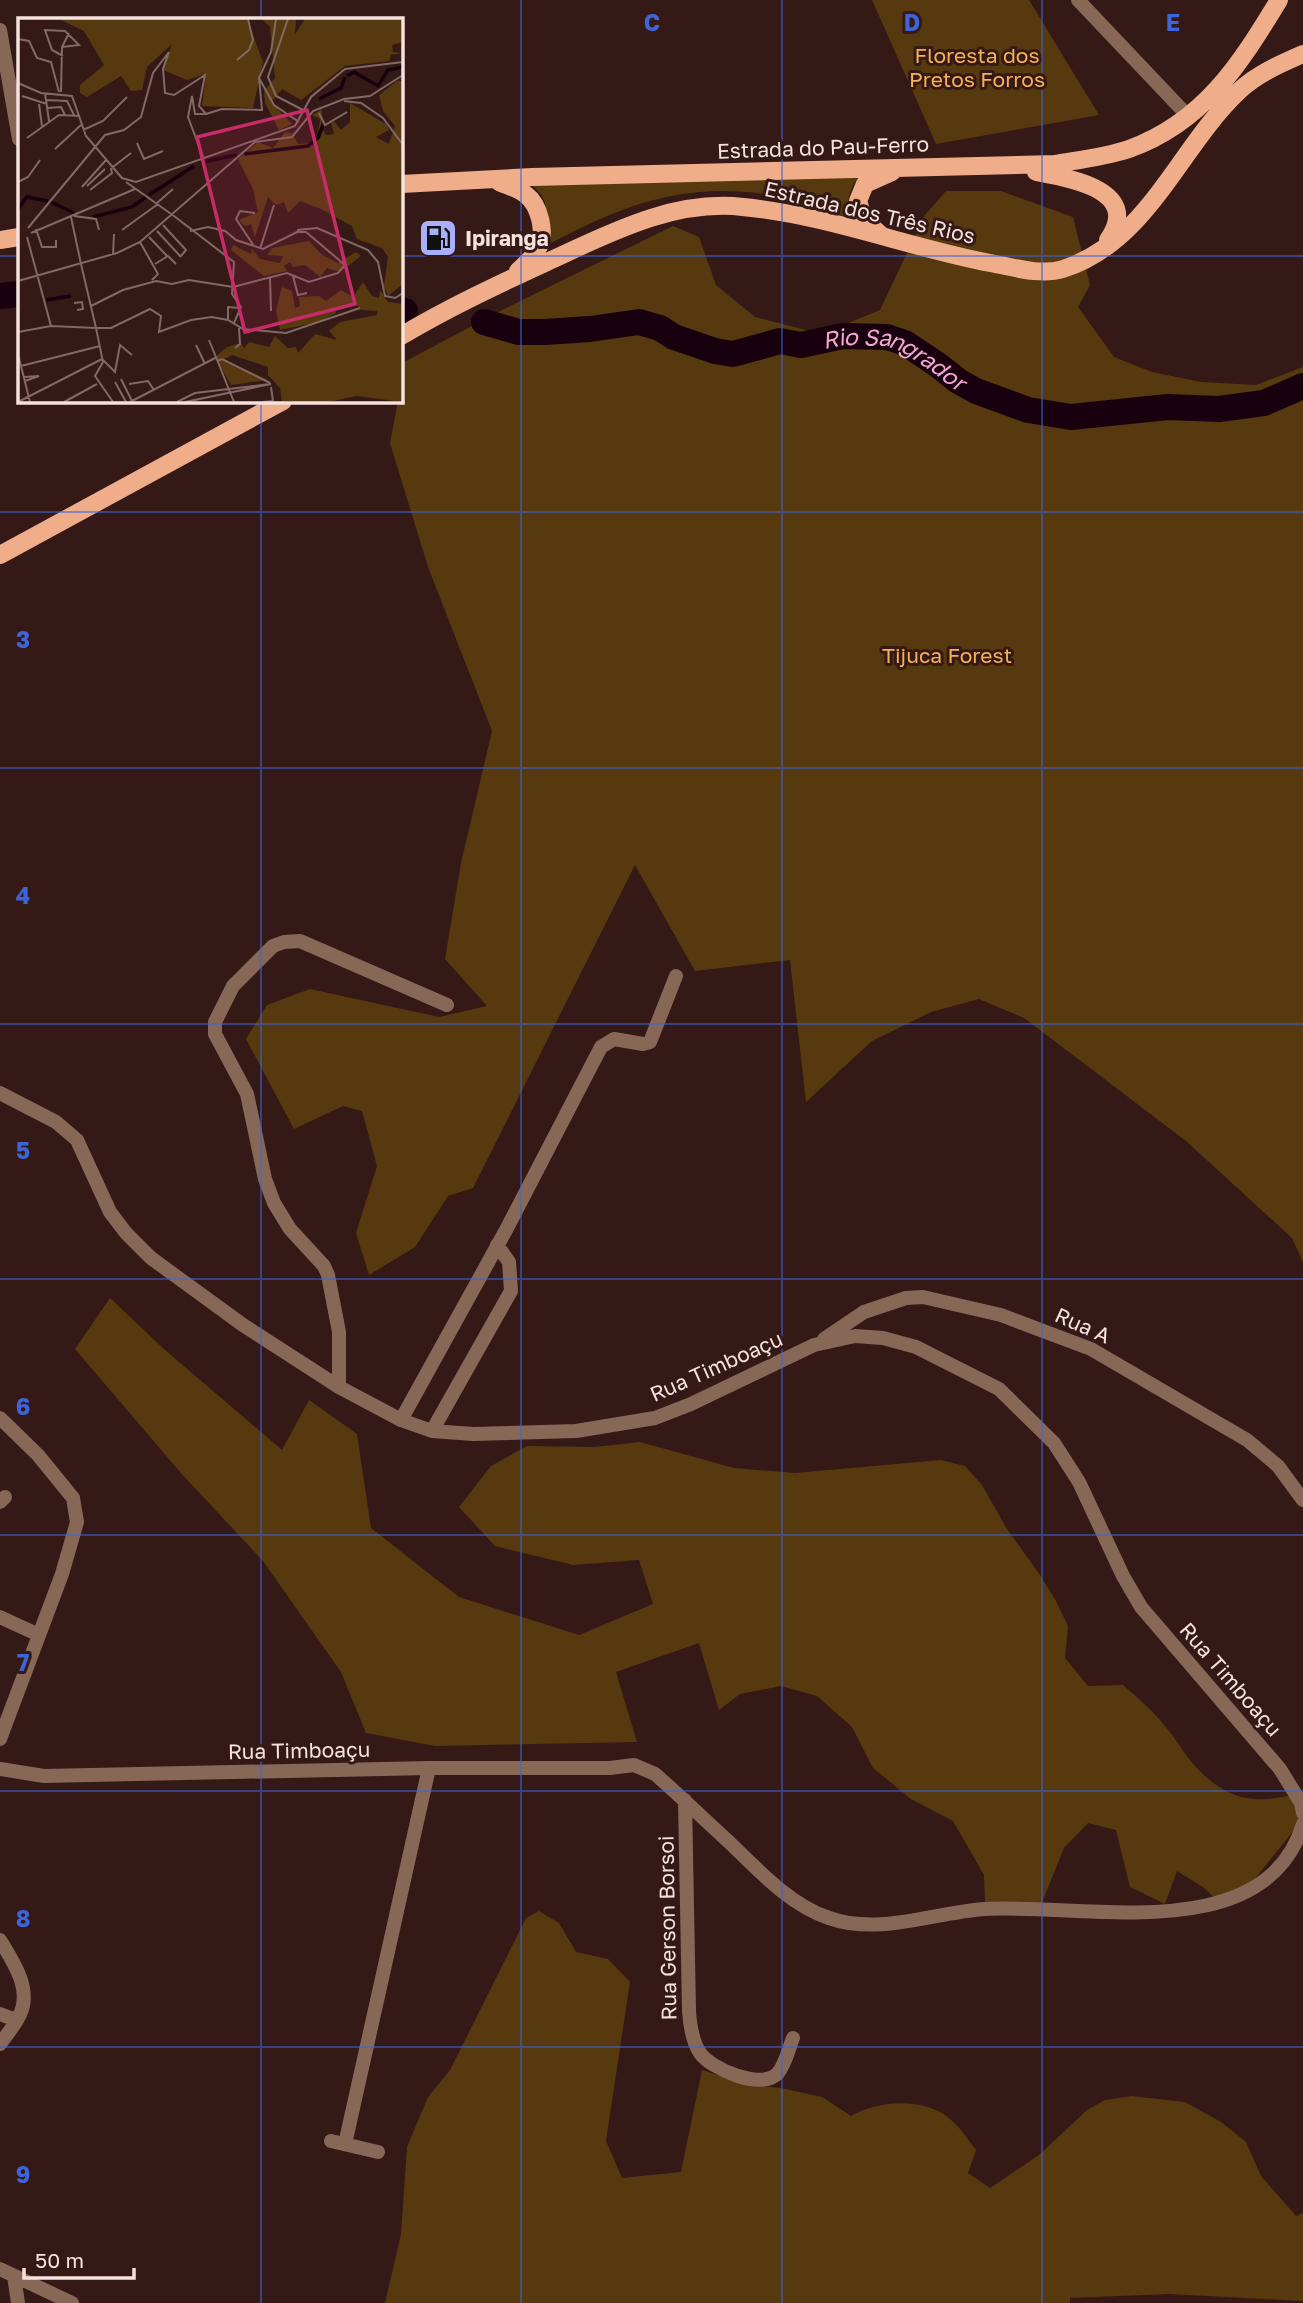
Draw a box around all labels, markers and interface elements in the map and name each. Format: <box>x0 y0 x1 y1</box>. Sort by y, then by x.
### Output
text: C <box>644 8 660 36</box>
text: D <box>904 8 920 36</box>
text: E <box>1166 8 1180 36</box>
inset map <box>18 18 402 402</box>
park label: Floresta dos Pretos Forros <box>909 42 1045 92</box>
street label: Estrada do Pau-Ferro <box>716 130 930 164</box>
street label: Estrada dos Três Rios <box>762 175 978 249</box>
fuel station icon: Ipiranga <box>417 217 459 259</box>
place label: Ipiranga <box>465 225 549 251</box>
water label: Rio Sangrador <box>819 322 973 398</box>
text: 3 <box>16 625 30 653</box>
park label: Tijuca Forest <box>882 642 1012 668</box>
text: 4 <box>16 881 30 909</box>
text: 5 <box>16 1136 30 1164</box>
street label: Rua A <box>1051 1301 1115 1349</box>
street label: Rua Timboaçu <box>646 1325 786 1407</box>
text: 6 <box>16 1392 30 1420</box>
street label: Rua Timboaçu <box>1174 1617 1288 1741</box>
text: 7 <box>17 1648 29 1676</box>
street label: Rua Timboaçu <box>228 1736 370 1764</box>
street label: Rua Gerson Borsoi <box>652 1835 682 2021</box>
text: 8 <box>16 1904 30 1932</box>
text: 9 <box>16 2160 30 2188</box>
scale bar <box>24 2236 135 2280</box>
text: 50 m <box>35 2247 84 2273</box>

